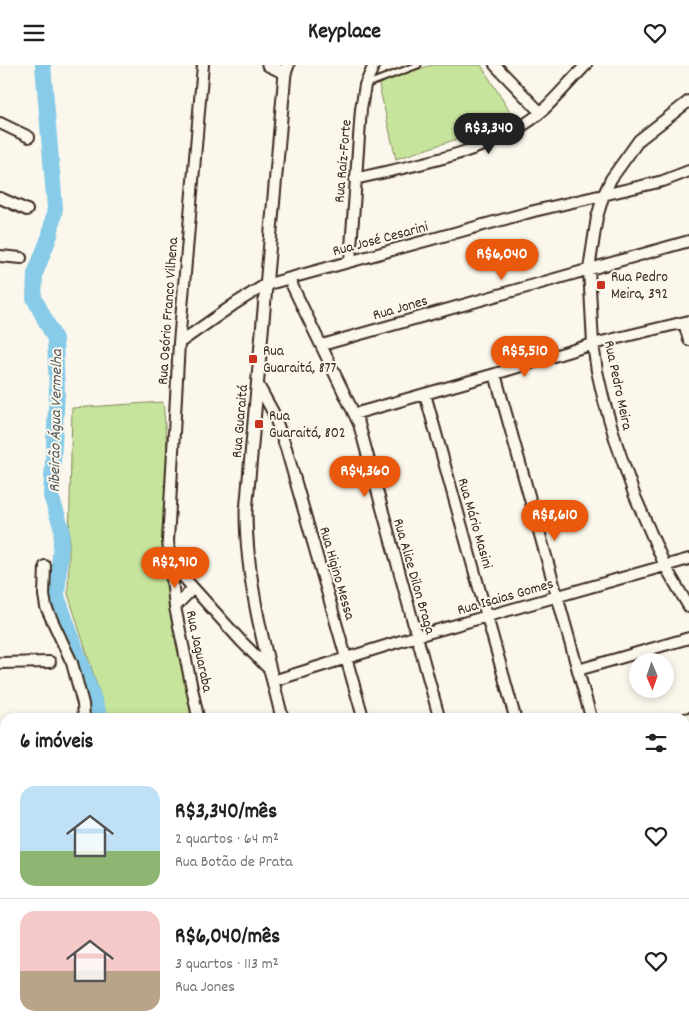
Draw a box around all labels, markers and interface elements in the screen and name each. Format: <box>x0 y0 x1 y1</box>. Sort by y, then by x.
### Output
text: Keyplace <box>308 17 381 48</box>
icon: menu <box>20 19 48 47</box>
icon: heart <box>641 19 669 47</box>
pin: R$3,340 <box>443 113 535 155</box>
text: R$3,340 <box>465 117 513 140</box>
street label: Rua Raiz-Forte <box>329 118 359 204</box>
street label: Rua José Cesarini <box>330 217 431 263</box>
street label: Rua Osório Franco Vilhena <box>153 236 185 386</box>
pin: R$6,040 <box>456 239 548 281</box>
text: R$6,040 <box>477 243 527 266</box>
place label: Rua Pedro Meira, 392 <box>611 267 668 306</box>
marker: Rua Pedro Meira, 392 <box>595 279 607 291</box>
street label: Rua Jones <box>370 291 431 327</box>
pin: R$5,510 <box>479 335 571 378</box>
street label: Rua Pedro Meira <box>597 339 637 433</box>
text: R$5,510 <box>502 340 548 363</box>
place label: Rua Guaraitá, 877 <box>263 341 336 380</box>
water label: Ribeirão Água Vermelha <box>44 348 69 493</box>
marker: Rua Guaraitá, 877 <box>247 353 259 365</box>
street label: Rua Guaraitá <box>227 383 255 459</box>
place label: Rua Guaraitá, 802 <box>269 406 345 445</box>
marker: Rua Guaraitá, 802 <box>253 418 265 430</box>
pin: R$4,360 <box>319 455 411 498</box>
text: R$4,360 <box>340 460 390 483</box>
street label: Rua Mário Masini <box>451 476 498 572</box>
pin: R$8,610 <box>509 499 601 542</box>
text: R$8,610 <box>532 504 578 527</box>
street label: Rua Alice Dilon Braga <box>386 516 440 638</box>
street label: Rua Higino Messa <box>312 524 360 624</box>
pin: R$2,910 <box>129 547 221 589</box>
text: R$2,910 <box>152 551 198 574</box>
street label: Rua Isaias Gomes <box>455 574 556 622</box>
street label: Rua Jaguaraba <box>179 609 218 695</box>
north arrow <box>629 653 674 697</box>
map controls <box>629 653 674 698</box>
text: 6 imóveis <box>20 728 93 758</box>
icon: filters <box>642 729 670 757</box>
text: R$3,340/mês <box>175 798 277 828</box>
icon: home <box>60 806 120 866</box>
icon: heart <box>642 822 670 850</box>
text: 2 quartos · 64 m² <box>175 828 279 851</box>
text: Rua Botão de Prata <box>175 851 293 874</box>
text: R$6,040/mês <box>175 923 280 953</box>
icon: home <box>60 931 120 991</box>
icon: heart <box>642 947 670 975</box>
text: 3 quartos · 113 m² <box>175 953 279 976</box>
text: Rua Jones <box>175 976 235 999</box>

